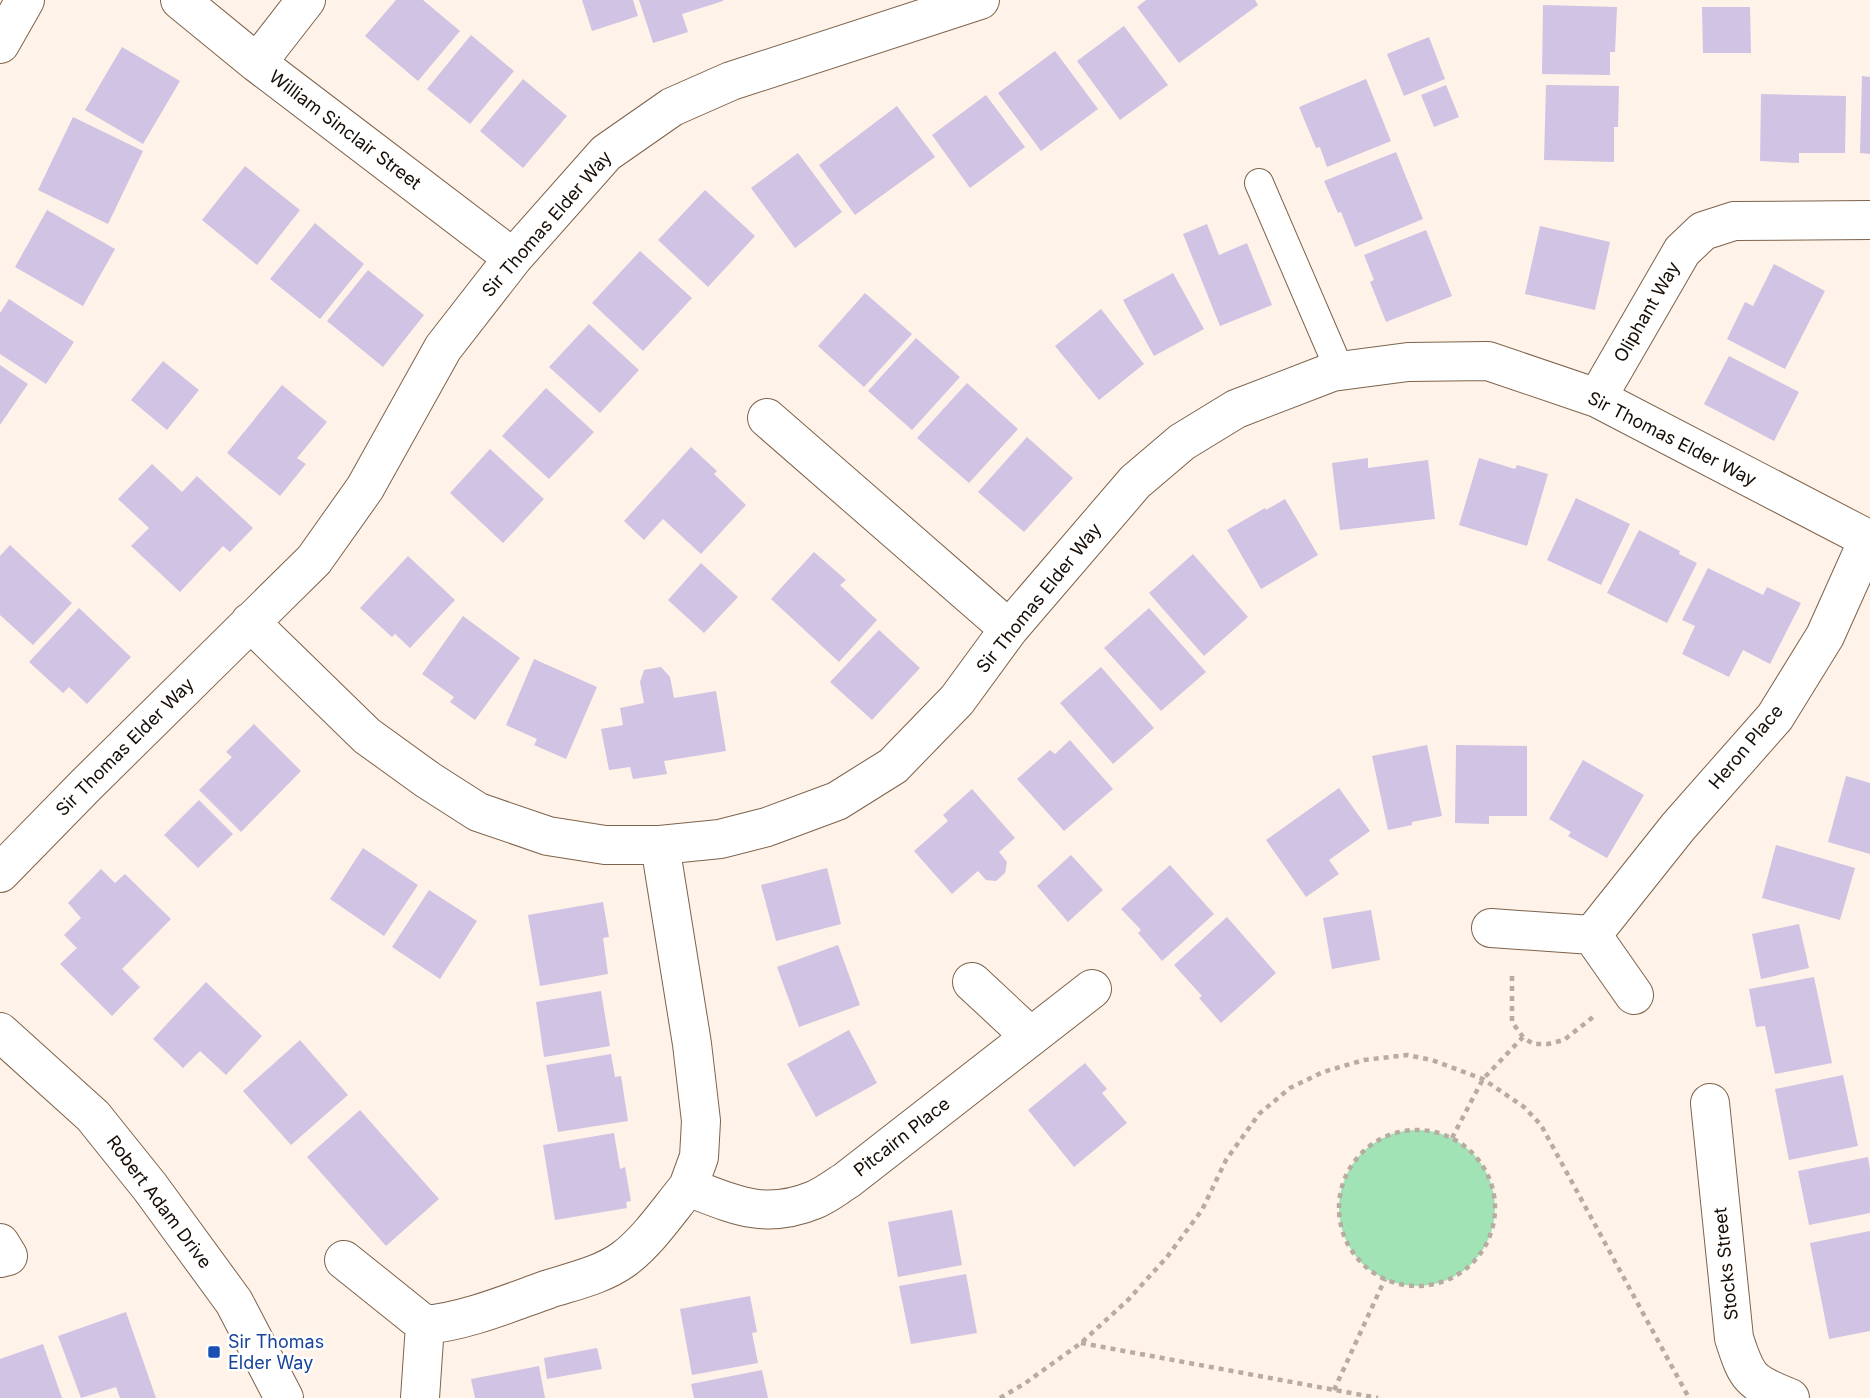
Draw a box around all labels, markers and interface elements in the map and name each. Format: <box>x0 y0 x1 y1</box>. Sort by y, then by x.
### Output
street label: William Sinclair Street <box>265 66 425 194</box>
street label: Sir Thomas Elder Way <box>478 146 616 301</box>
street label: Oliphant Way <box>1609 258 1684 366</box>
street label: Sir Thomas Elder Way <box>1584 387 1760 490</box>
street label: Sir Thomas Elder Way <box>972 519 1105 677</box>
street label: Sir Thomas Elder Way <box>51 673 198 820</box>
street label: Heron Place <box>1704 700 1787 793</box>
street label: Pitcairn Place <box>850 1093 954 1181</box>
street label: Robert Adam Drive <box>103 1131 216 1272</box>
street label: Stocks Street <box>1709 1206 1742 1322</box>
place label: Sir Thomas Elder Way <box>228 1331 324 1373</box>
marker: Sir Thomas Elder Way <box>206 1344 222 1360</box>

